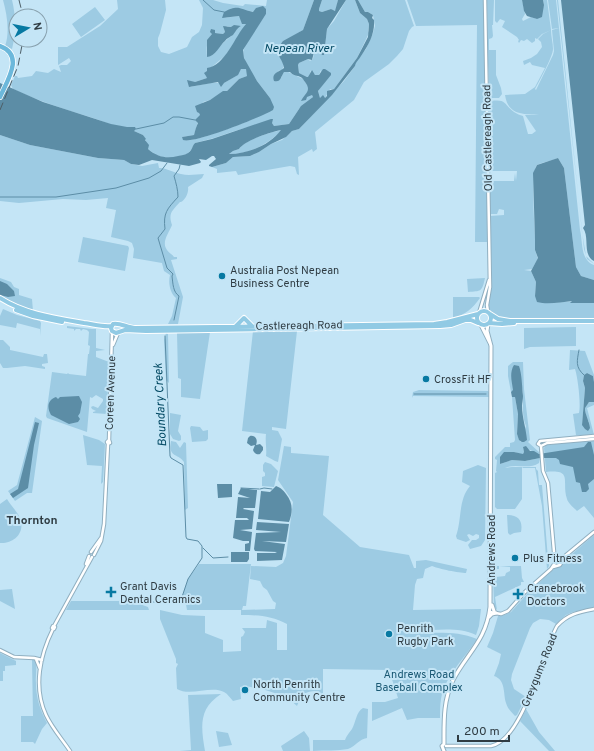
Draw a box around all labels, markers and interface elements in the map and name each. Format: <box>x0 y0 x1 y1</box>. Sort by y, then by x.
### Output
north arrow <box>8 8 48 48</box>
text: N <box>29 21 44 32</box>
water label: Nepean River <box>264 41 335 57</box>
street label: Old Castlereagh Road <box>480 84 496 191</box>
place label: Australia Post Nepean Business Centre <box>230 264 339 291</box>
marker: Australia Post Nepean Business Centre <box>217 271 227 281</box>
street label: Castlereagh Road <box>255 318 343 334</box>
street label: Coreen Avenue <box>103 355 119 431</box>
water label: Boundary Creek <box>151 362 171 447</box>
place label: CrossFit HF <box>434 373 491 387</box>
marker: CrossFit HF <box>421 374 431 384</box>
district label: Thornton <box>6 513 58 529</box>
street label: Andrews Road <box>485 515 499 585</box>
place label: Plus Fitness <box>523 552 582 566</box>
marker: Plus Fitness <box>510 553 520 563</box>
place label: Grant Davis Dental Ceramics <box>120 580 201 607</box>
place label: Cranebrook Doctors <box>527 582 585 609</box>
marker: Grant Davis Dental Ceramics <box>105 586 117 598</box>
marker: Cranebrook Doctors <box>512 588 524 600</box>
place label: Penrith Rugby Park <box>397 622 454 649</box>
marker: Penrith Rugby Park <box>384 629 394 639</box>
street label: Greygums Road <box>519 632 561 709</box>
park label: Andrews Road Baseball Complex <box>375 668 463 695</box>
place label: North Penrith Community Centre <box>253 678 346 705</box>
marker: North Penrith Community Centre <box>240 685 250 695</box>
scale bar <box>458 717 509 743</box>
text: 200 m <box>464 724 500 740</box>

